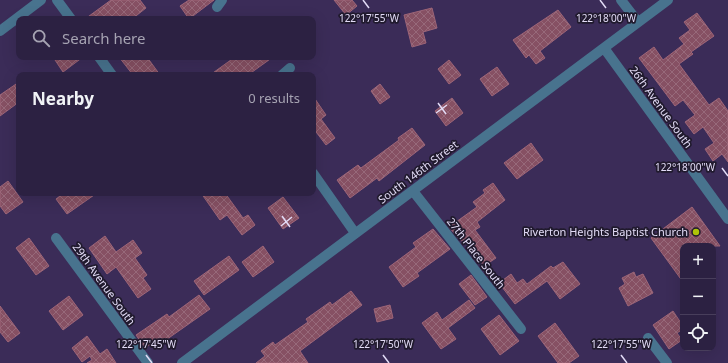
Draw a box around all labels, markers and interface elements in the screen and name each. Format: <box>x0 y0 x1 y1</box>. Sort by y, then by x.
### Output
text: 122°17'55"W <box>339 11 400 25</box>
text: 122°18'00"W <box>576 11 637 25</box>
search box <box>16 16 316 60</box>
icon: search <box>30 27 52 49</box>
text: Search here <box>62 28 145 48</box>
street label: 26th Avenue South <box>627 63 696 151</box>
text: Nearby <box>32 87 94 110</box>
text: 0 results <box>248 89 300 107</box>
street label: South 146th Street <box>375 137 461 207</box>
text: 122°18'00"W <box>655 160 716 174</box>
street label: 27th Place South <box>444 214 509 291</box>
place label: Riverton Heights Baptist Church <box>523 224 688 239</box>
marker: Riverton Heights Baptist Church <box>691 227 701 237</box>
street label: 29th Avenue South <box>70 240 139 328</box>
map controls <box>680 243 716 351</box>
button: + <box>680 243 716 279</box>
button: − <box>680 279 716 315</box>
button: locate <box>680 315 716 351</box>
text: 122°17'45"W <box>116 337 177 351</box>
text: 122°17'50"W <box>353 337 414 351</box>
text: 122°17'55"W <box>591 337 652 351</box>

